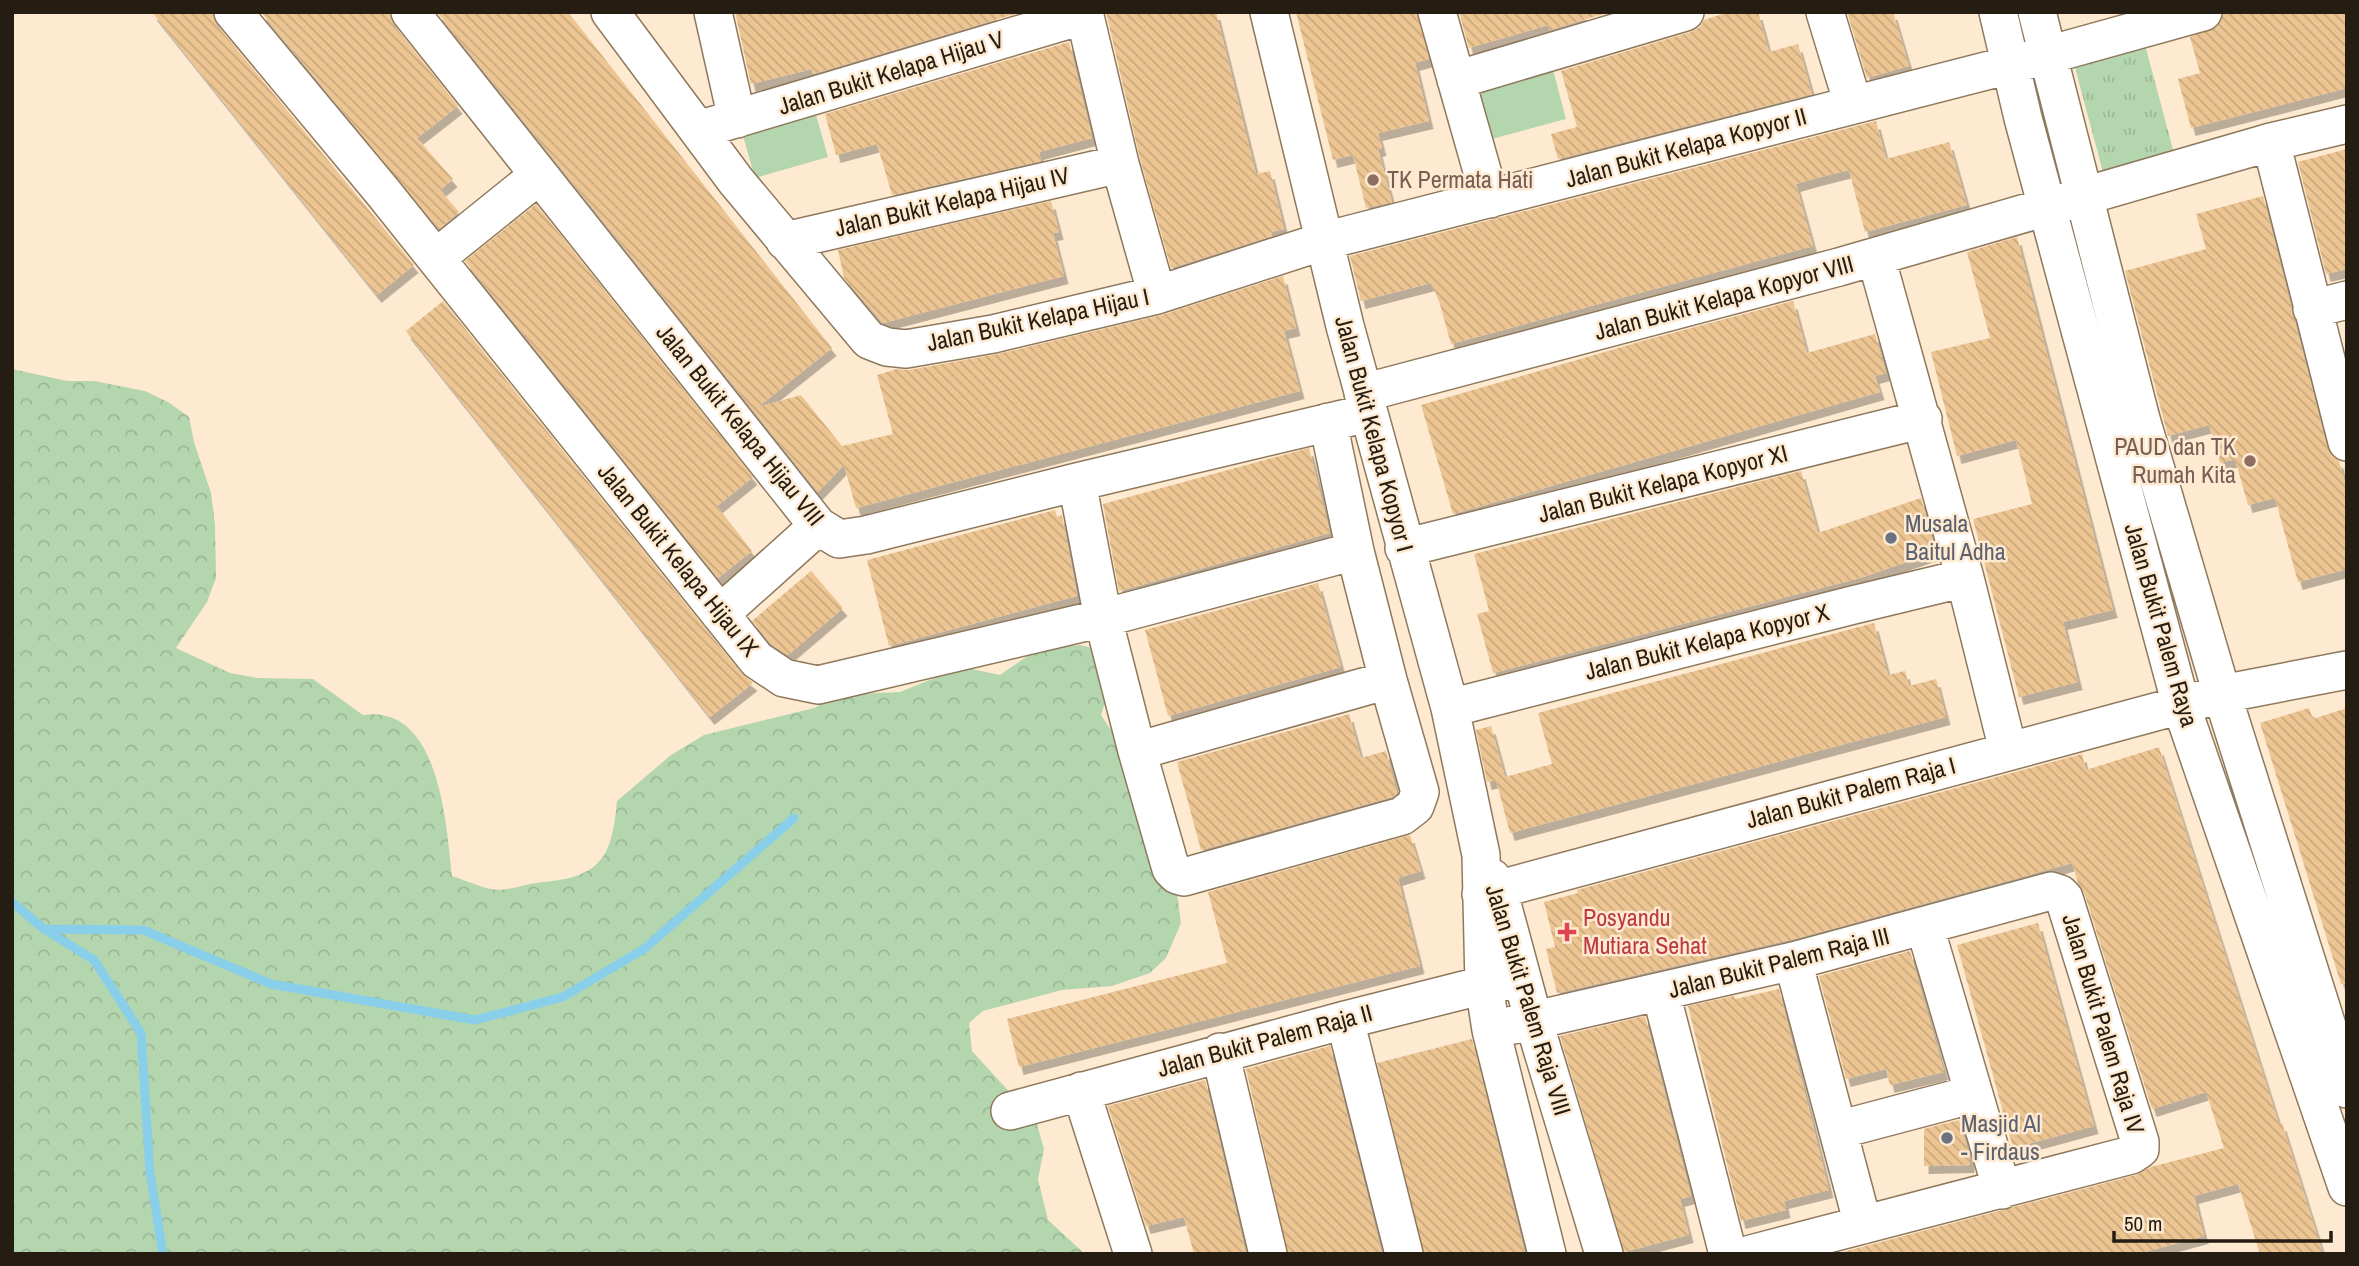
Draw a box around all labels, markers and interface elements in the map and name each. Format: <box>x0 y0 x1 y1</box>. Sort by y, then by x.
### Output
street label: Jalan Bukit Kelapa Hijau V <box>774 23 1007 122</box>
street label: Jalan Bukit Kelapa Kopyor II <box>1562 99 1810 195</box>
street label: Jalan Bukit Kelapa Hijau IV <box>831 158 1072 244</box>
place label: TK Permata Hati <box>1387 163 1534 195</box>
marker: TK Permata Hati <box>1365 172 1381 188</box>
street label: Jalan Bukit Kelapa Kopyor VIII <box>1591 247 1857 347</box>
street label: Jalan Bukit Kelapa Hijau I <box>924 280 1152 358</box>
street label: Jalan Bukit Kelapa Kopyor I <box>1328 312 1422 555</box>
street label: Jalan Bukit Kelapa Hijau VIII <box>650 317 832 532</box>
place label: PAUD dan TK Rumah Kita <box>2114 430 2236 490</box>
street label: Jalan Bukit Kelapa Kopyor XI <box>1535 437 1791 530</box>
marker: PAUD dan TK Rumah Kita <box>2242 453 2258 469</box>
street label: Jalan Bukit Kelapa Hijau IX <box>591 456 767 663</box>
place label: Musala Baitul Adha <box>1905 507 2006 567</box>
street label: Jalan Bukit Palem Raya <box>2118 519 2206 730</box>
marker: Musala Baitul Adha <box>1883 530 1899 546</box>
street label: Jalan Bukit Kelapa Kopyor X <box>1581 595 1833 687</box>
street label: Jalan Bukit Palem Raja I <box>1743 749 1959 835</box>
street label: Jalan Bukit Palem Raja VIII <box>1479 880 1579 1119</box>
place label: Posyandu Mutiara Sehat <box>1583 901 1707 961</box>
street label: Jalan Bukit Palem Raja IV <box>2055 910 2153 1138</box>
street label: Jalan Bukit Palem Raja III <box>1665 919 1892 1005</box>
marker: Posyandu Mutiara Sehat <box>1557 922 1577 942</box>
street label: Jalan Bukit Palem Raja II <box>1154 996 1376 1084</box>
place label: Masjid Al - Firdaus <box>1961 1107 2041 1167</box>
marker: Masjid Al - Firdaus <box>1939 1130 1955 1146</box>
scale bar <box>2114 1200 2331 1244</box>
text: 50 m <box>2124 1209 2162 1238</box>

